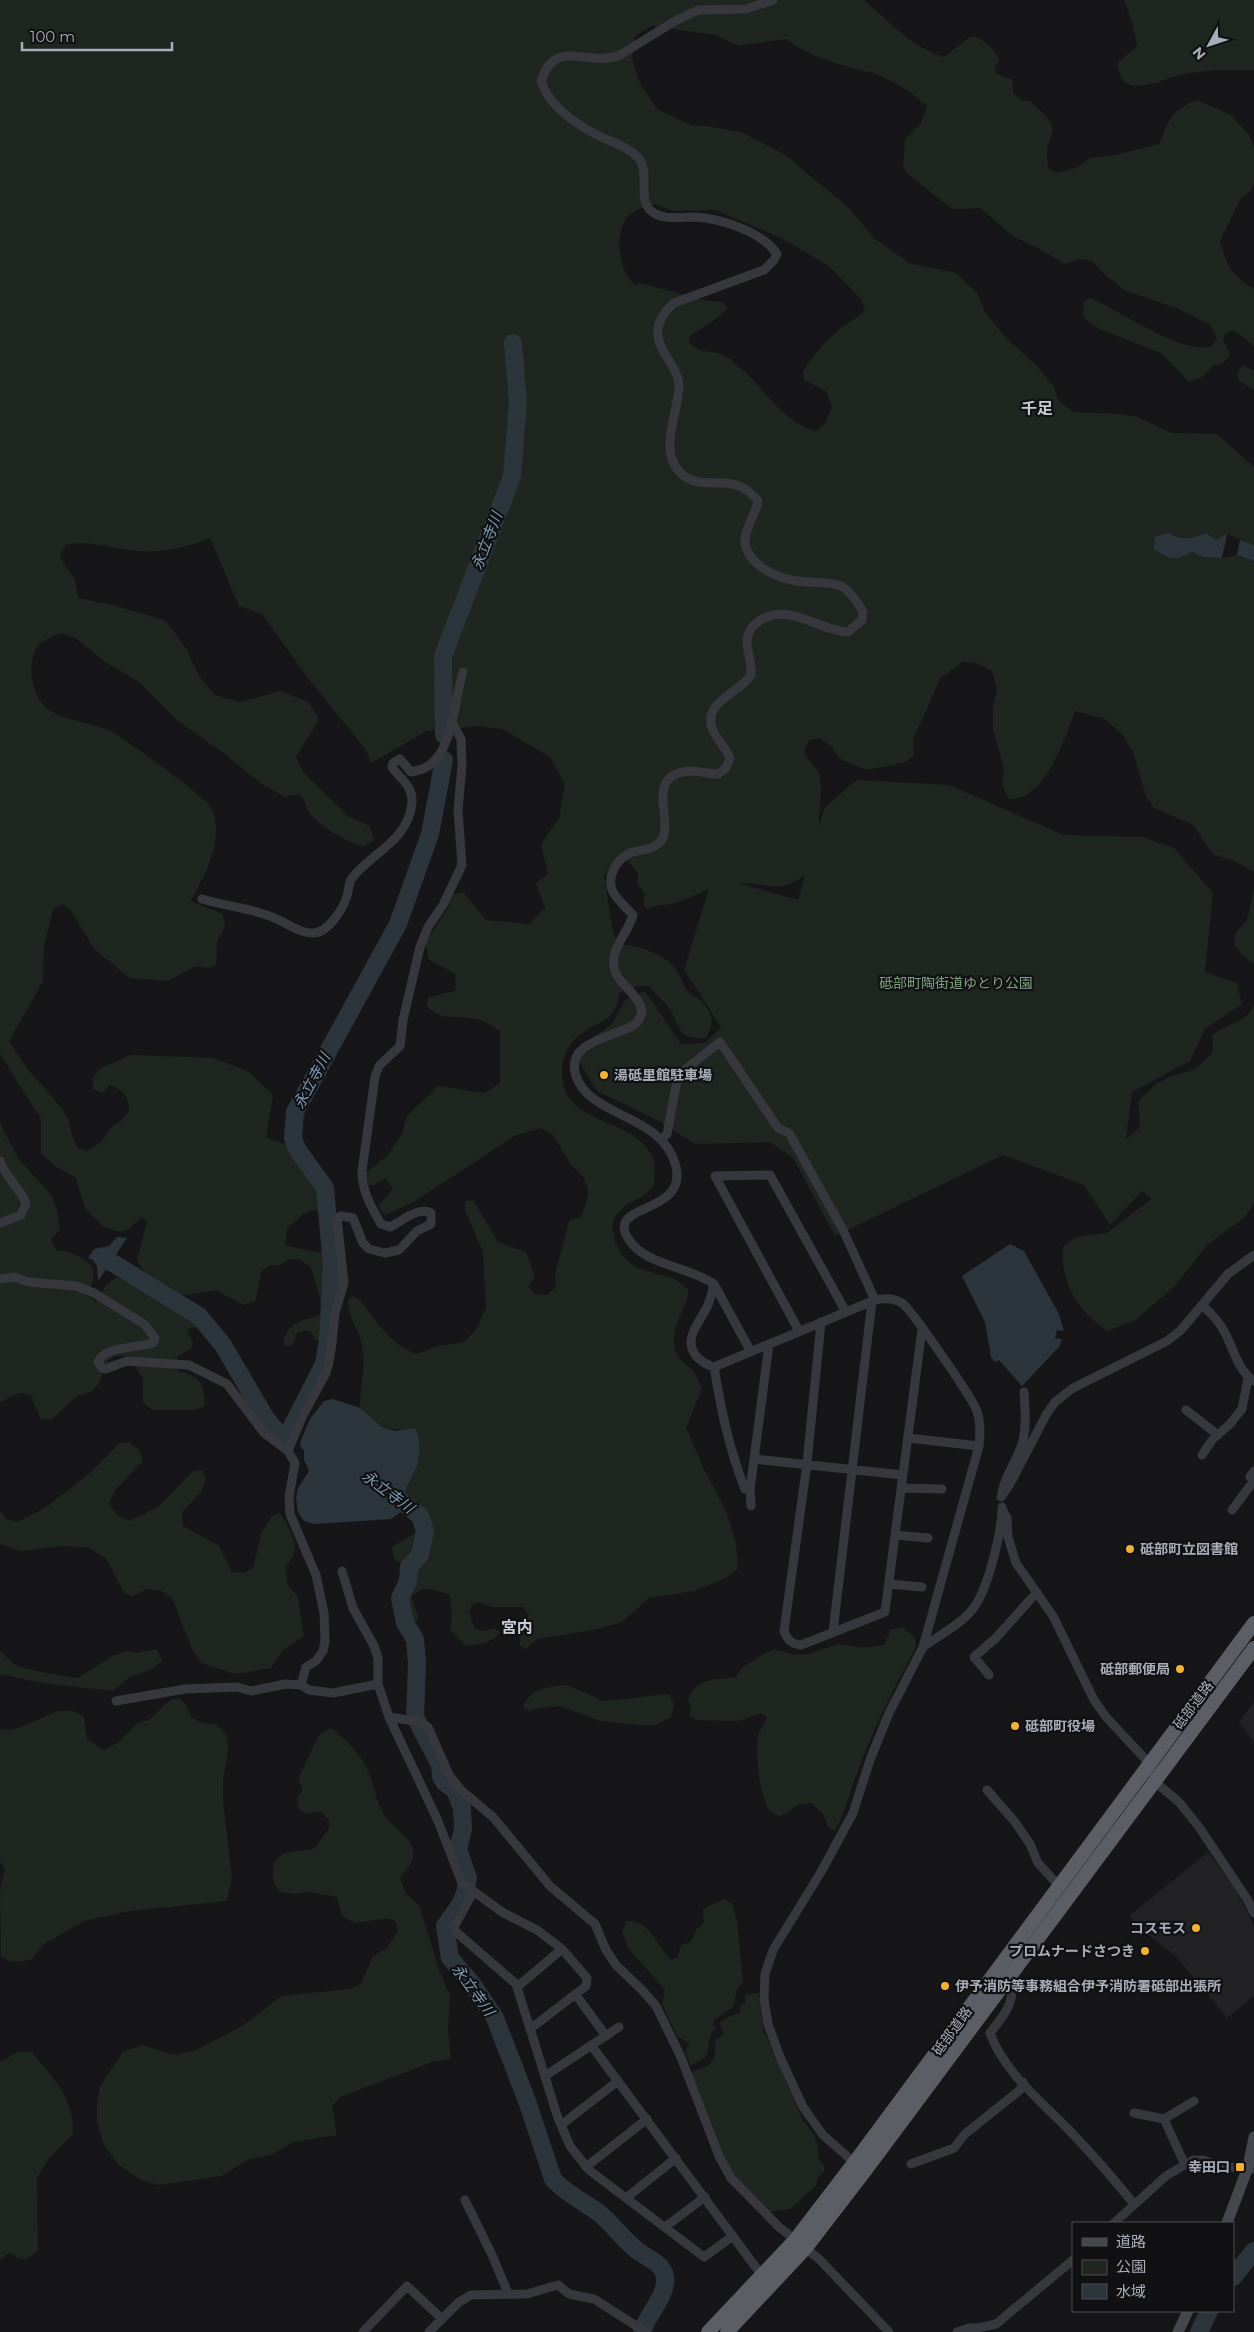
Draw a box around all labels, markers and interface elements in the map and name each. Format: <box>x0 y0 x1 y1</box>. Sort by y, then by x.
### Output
scale bar <box>22 20 172 52</box>
north arrow <box>1184 20 1234 70</box>
text: 100 m <box>30 27 75 46</box>
text: N <box>1189 43 1210 63</box>
district label: 千足 <box>1021 399 1053 418</box>
water label: 永立寺川 <box>467 508 507 572</box>
park label: 砥部町陶街道ゆとり公園 <box>879 974 1033 992</box>
water label: 永立寺川 <box>289 1048 335 1112</box>
place label: 湯砥里館駐車場 <box>614 1066 712 1084</box>
marker: 湯砥里館駐車場 <box>598 1069 610 1081</box>
water label: 永立寺川 <box>359 1466 420 1518</box>
place label: 砥部町立図書館 <box>1140 1540 1238 1558</box>
marker: 砥部町立図書館 <box>1124 1543 1136 1555</box>
district label: 宮内 <box>501 1618 533 1637</box>
place label: 砥部郵便局 <box>1100 1660 1170 1678</box>
marker: 砥部郵便局 <box>1174 1663 1186 1675</box>
street label: 砥部道路 <box>1169 1677 1217 1733</box>
place label: 砥部町役場 <box>1025 1717 1095 1735</box>
marker: 砥部町役場 <box>1009 1720 1021 1732</box>
place label: コスモス <box>1130 1919 1186 1937</box>
marker: コスモス <box>1190 1922 1202 1934</box>
place label: プロムナードさつき <box>1009 1942 1135 1960</box>
marker: プロムナードさつき <box>1139 1945 1151 1957</box>
water label: 永立寺川 <box>448 1960 500 2021</box>
place label: 伊予消防等事務組合伊予消防署砥部出張所 <box>955 1977 1221 1995</box>
marker: 伊予消防等事務組合伊予消防署砥部出張所 <box>939 1980 951 1992</box>
street label: 砥部道路 <box>928 2003 976 2059</box>
place label: 幸田口 <box>1188 2158 1230 2176</box>
marker: 幸田口 <box>1234 2161 1246 2173</box>
legend <box>1072 2222 1234 2312</box>
text: 道路 <box>1116 2232 1146 2251</box>
text: 公園 <box>1116 2257 1146 2276</box>
text: 水域 <box>1116 2282 1146 2301</box>

